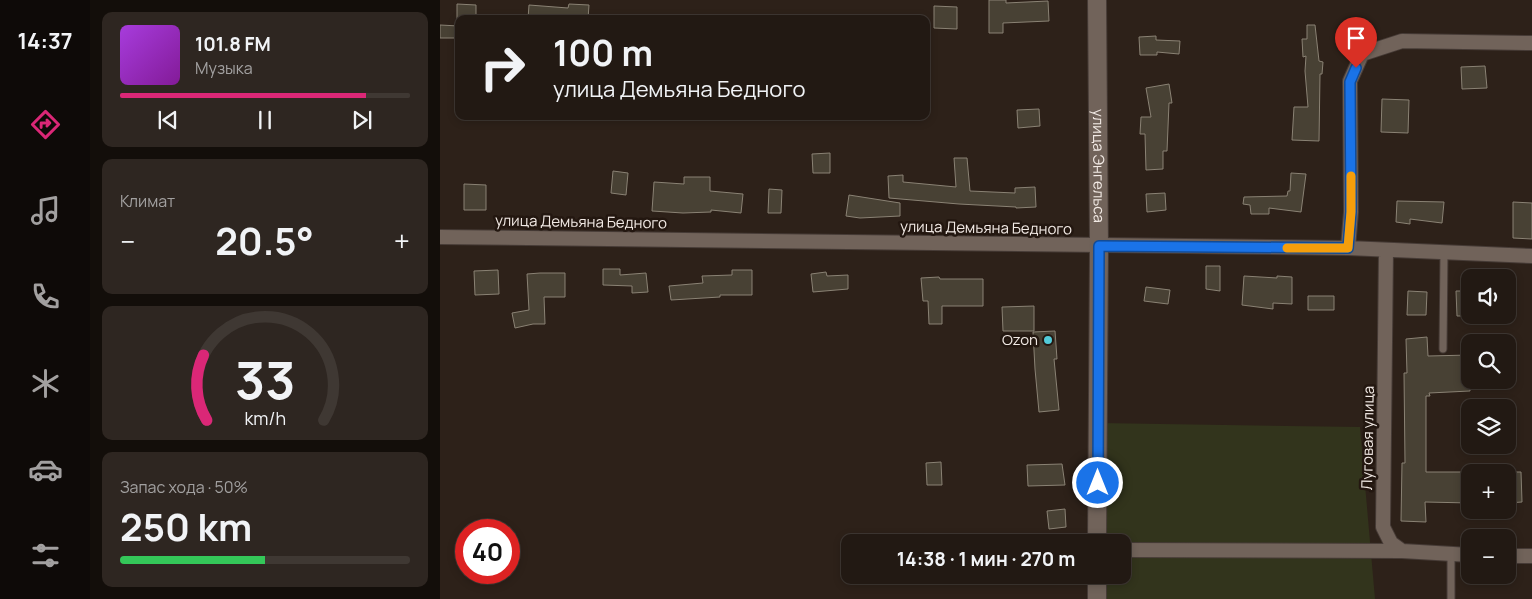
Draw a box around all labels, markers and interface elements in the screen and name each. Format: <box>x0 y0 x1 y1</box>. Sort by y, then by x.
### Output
pin <box>1335 17 1377 68</box>
icon: arrive <box>1342 24 1370 52</box>
text: 14:37 <box>17 26 73 56</box>
text: 100 m <box>553 29 653 77</box>
text: 101.8 FM <box>195 31 271 57</box>
icon: right <box>470 35 535 100</box>
text: Музыка <box>195 57 253 79</box>
text: улица Демьяна Бедного <box>553 74 805 104</box>
icon: previous <box>154 106 182 134</box>
icon: pause <box>251 106 279 134</box>
icon: next <box>348 106 376 134</box>
icon: directions <box>28 107 63 142</box>
street label: улица Энгельса <box>1088 109 1110 223</box>
text: Климат <box>120 190 175 212</box>
icon: music <box>28 193 63 228</box>
street label: улица Демьяна Бедного <box>495 209 667 234</box>
text: 20.5° <box>215 214 314 266</box>
street label: улица Демьяна Бедного <box>900 215 1072 240</box>
text: − <box>120 222 135 260</box>
text: + <box>394 222 410 260</box>
map controls <box>1461 269 1516 584</box>
button: sound <box>1461 269 1516 324</box>
icon: phone <box>28 279 63 314</box>
place label: Ozon <box>1002 329 1038 350</box>
marker: Ozon <box>1042 334 1054 346</box>
button: search <box>1461 334 1516 389</box>
text: 33 <box>235 344 295 415</box>
icon: climate <box>28 366 63 401</box>
street label: Луговая улица <box>1356 386 1379 490</box>
button: layers <box>1461 399 1516 454</box>
text: km/h <box>244 406 286 430</box>
icon: car <box>28 452 63 487</box>
position arrow <box>1071 456 1123 508</box>
button: + <box>1461 464 1516 519</box>
text: Запас хода · 50% <box>120 476 248 498</box>
text: 250 km <box>120 500 252 552</box>
speed limit sign: 40 <box>455 519 520 584</box>
button: − <box>1461 529 1516 584</box>
icon: filters <box>28 538 63 573</box>
text: 14:38 · 1 мин · 270 m <box>897 546 1075 572</box>

